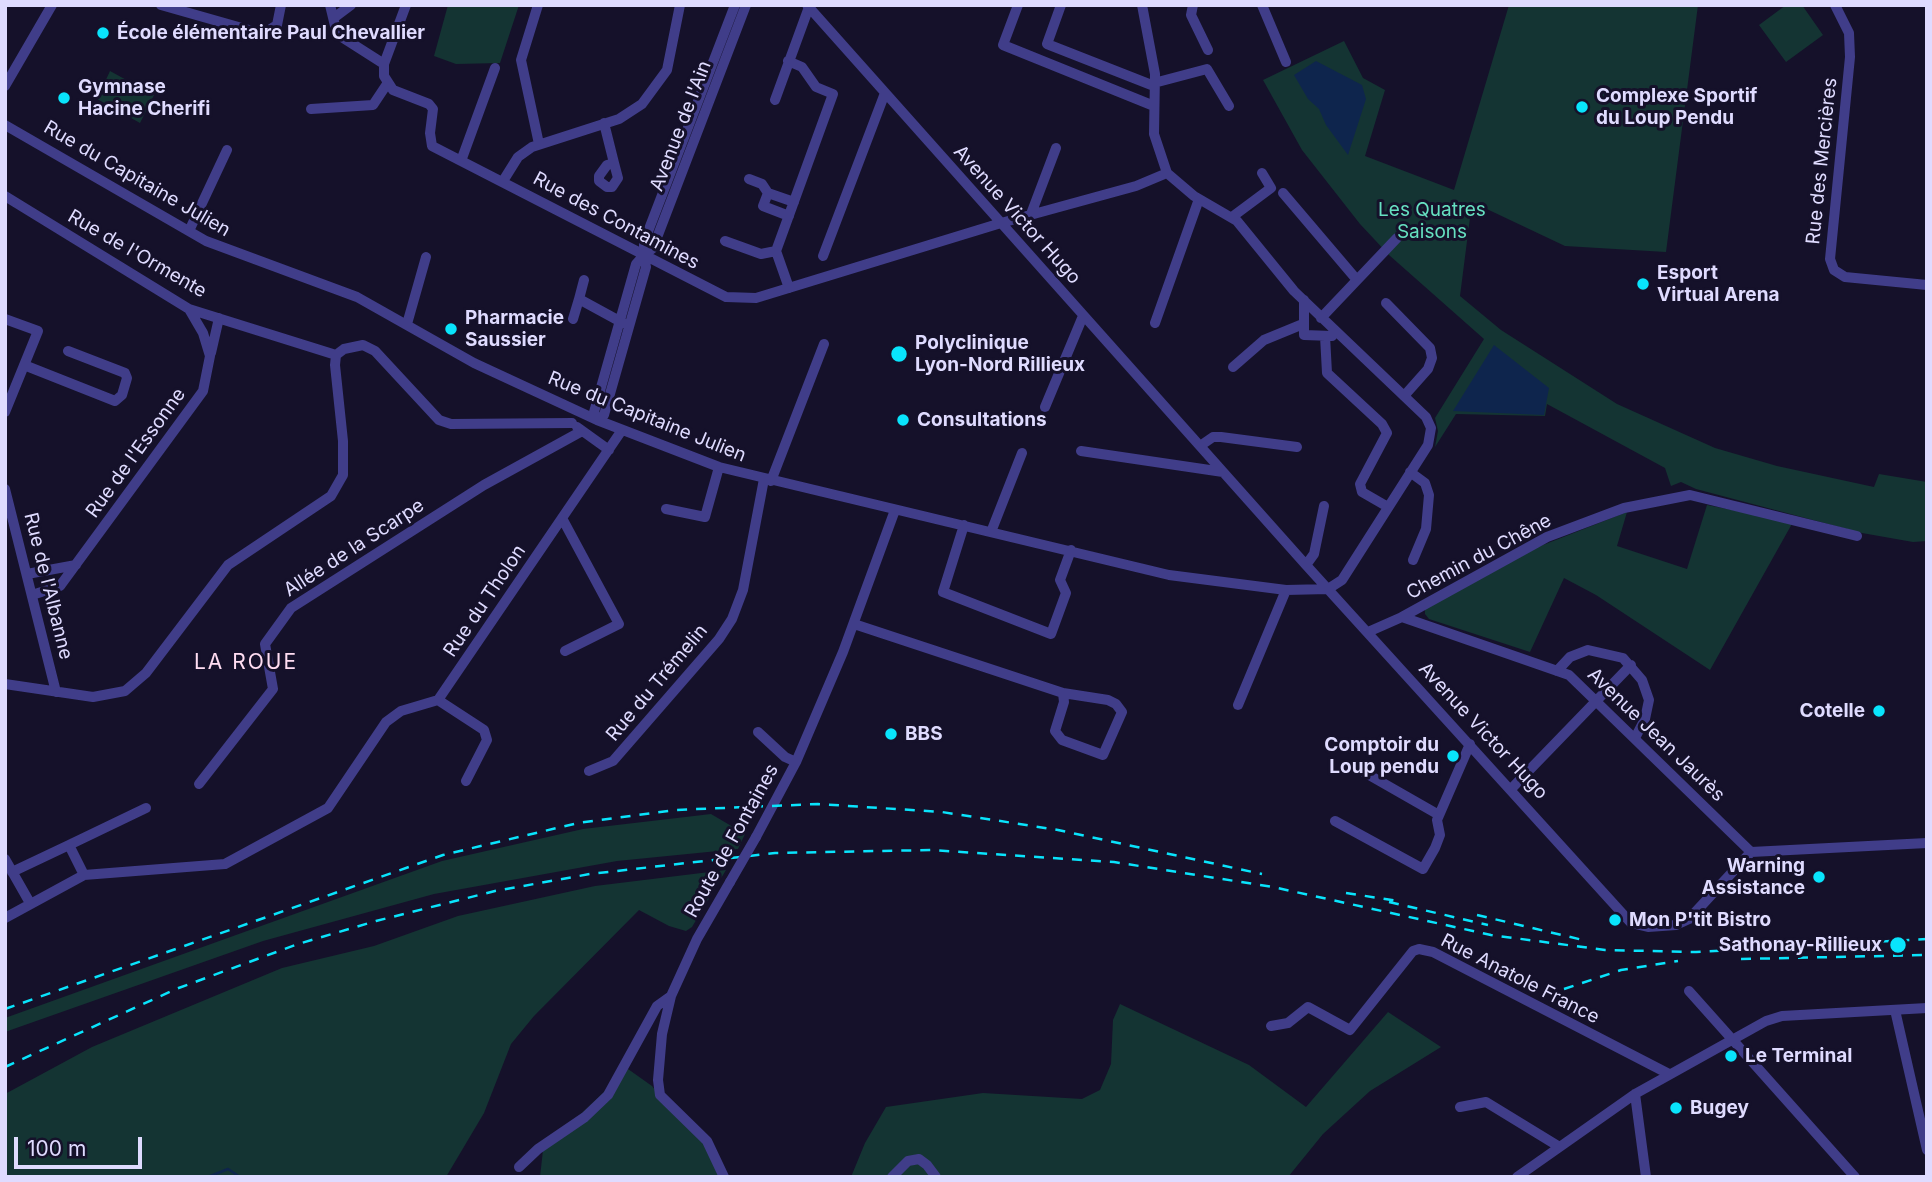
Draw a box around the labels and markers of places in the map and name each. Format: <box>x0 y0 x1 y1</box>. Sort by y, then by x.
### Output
place label: École élémentaire Paul Chevallier <box>117 22 425 44</box>
marker: École élémentaire Paul Chevallier <box>95 25 111 41</box>
place label: Gymnase Hacine Cherifi <box>78 76 210 120</box>
place label: Complexe Sportif du Loup Pendu <box>1596 85 1757 129</box>
marker: Gymnase Hacine Cherifi <box>56 90 72 106</box>
marker: Complexe Sportif du Loup Pendu <box>1574 99 1590 115</box>
place label: Esport Virtual Arena <box>1657 262 1780 306</box>
marker: Esport Virtual Arena <box>1635 276 1651 292</box>
place label: Pharmacie Saussier <box>465 307 564 351</box>
marker: Pharmacie Saussier <box>443 321 459 337</box>
place label: Polyclinique Lyon-Nord Rillieux <box>915 332 1085 376</box>
marker: Polyclinique Lyon-Nord Rillieux <box>889 344 909 364</box>
place label: Consultations <box>917 409 1047 431</box>
marker: Consultations <box>895 412 911 428</box>
place label: Cotelle <box>1800 700 1865 722</box>
marker: Cotelle <box>1871 703 1887 719</box>
place label: BBS <box>905 723 943 745</box>
marker: BBS <box>883 726 899 742</box>
place label: Comptoir du Loup pendu <box>1324 734 1439 778</box>
marker: Comptoir du Loup pendu <box>1445 748 1461 764</box>
place label: Warning Assistance <box>1702 855 1805 899</box>
marker: Warning Assistance <box>1811 869 1827 885</box>
place label: Mon P'tit Bistro <box>1629 909 1771 931</box>
marker: Mon P'tit Bistro <box>1607 912 1623 928</box>
place label: Sathonay-Rillieux <box>1719 934 1882 956</box>
marker: Sathonay-Rillieux <box>1888 935 1908 955</box>
place label: Le Terminal <box>1745 1045 1852 1067</box>
marker: Le Terminal <box>1723 1048 1739 1064</box>
place label: Bugey <box>1690 1097 1749 1119</box>
marker: Bugey <box>1668 1100 1684 1116</box>

